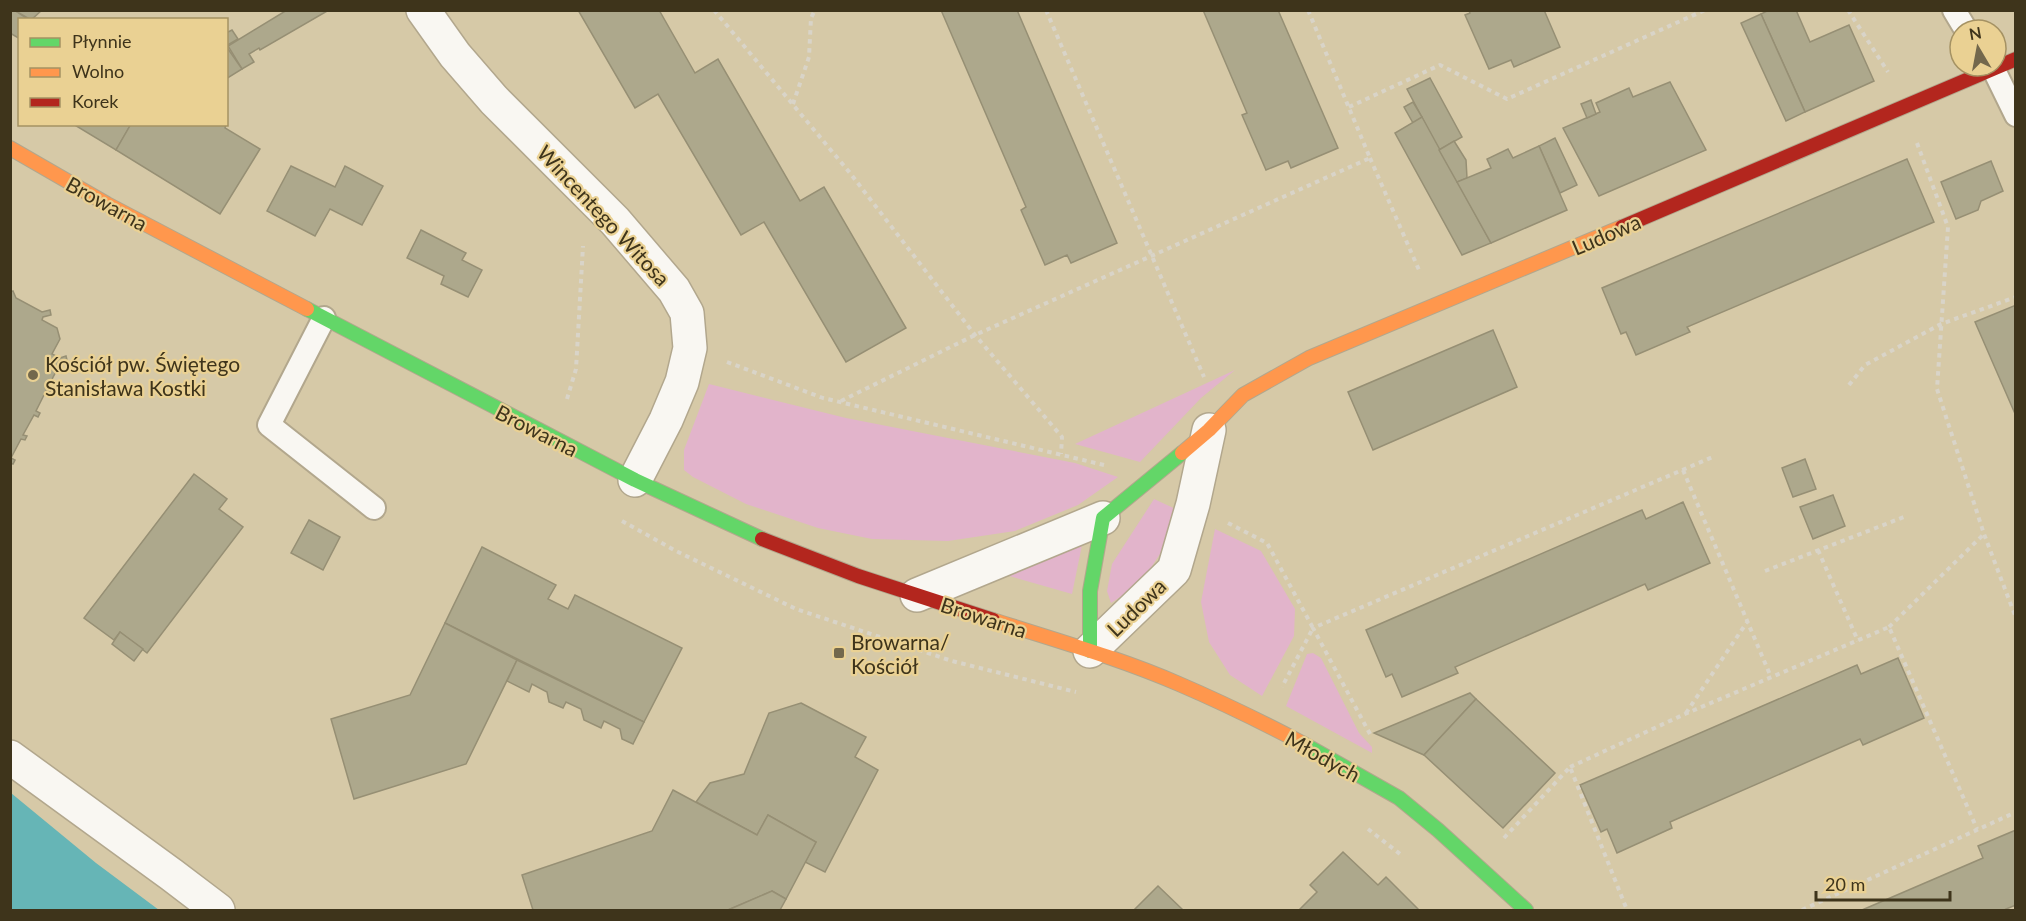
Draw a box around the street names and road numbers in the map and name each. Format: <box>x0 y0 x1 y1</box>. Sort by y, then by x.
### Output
street label: Wincentego Witosa <box>532 140 676 290</box>
street label: Browarna <box>62 171 152 235</box>
street label: Ludowa <box>1568 208 1644 260</box>
street label: Browarna <box>492 399 582 461</box>
street label: Ludowa <box>1101 573 1171 641</box>
street label: Browarna <box>938 591 1030 643</box>
street label: Młodych <box>1281 725 1365 787</box>

